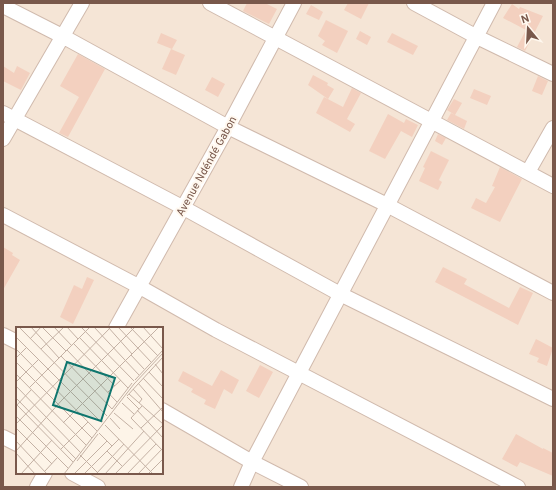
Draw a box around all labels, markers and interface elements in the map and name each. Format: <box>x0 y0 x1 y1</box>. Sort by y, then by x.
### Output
north arrow <box>508 8 548 48</box>
text: N <box>519 12 531 27</box>
street label: Avenue Ndéndé Gabon <box>174 114 240 219</box>
inset map <box>16 327 163 474</box>

